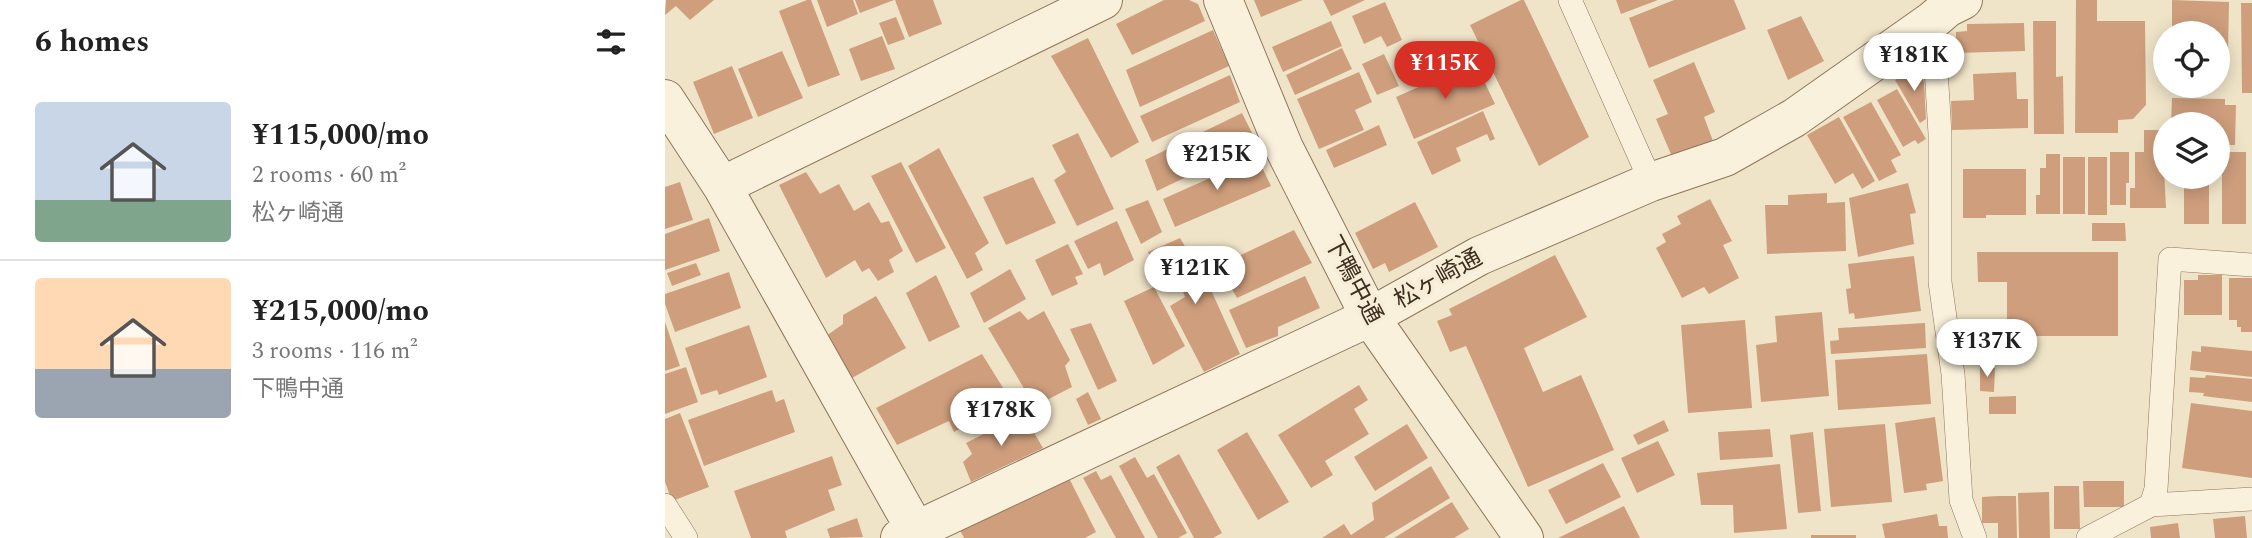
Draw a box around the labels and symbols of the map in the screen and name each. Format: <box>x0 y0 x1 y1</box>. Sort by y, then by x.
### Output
pin: ¥181K <box>1865 34 1963 93</box>
pin: ¥115K <box>1396 42 1494 101</box>
pin: ¥215K <box>1168 132 1266 192</box>
street label: 下鴨中通 <box>1315 229 1391 331</box>
street label: 松ヶ崎通 <box>1387 240 1489 318</box>
pin: ¥121K <box>1146 246 1244 306</box>
pin: ¥137K <box>1938 320 2036 379</box>
pin: ¥178K <box>952 388 1050 448</box>

